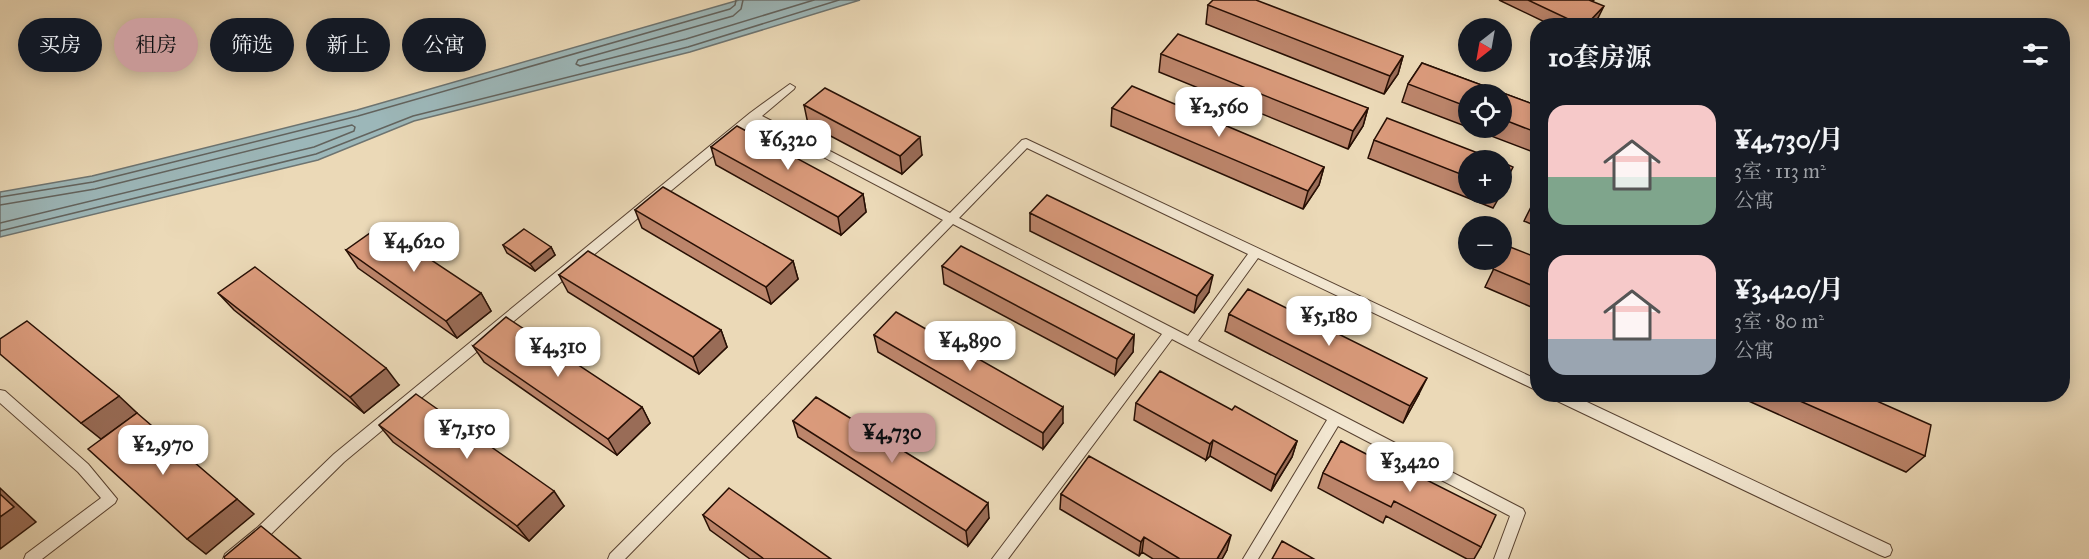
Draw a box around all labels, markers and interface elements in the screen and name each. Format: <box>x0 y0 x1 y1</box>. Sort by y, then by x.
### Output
chip: 买房 <box>18 18 102 72</box>
chip: 租房 <box>114 18 198 72</box>
chip: 筛选 <box>210 18 294 72</box>
chip: 新上 <box>306 18 390 72</box>
chip: 公寓 <box>402 18 486 72</box>
north arrow <box>1458 18 1512 72</box>
map controls <box>1458 18 1512 270</box>
icon: filters <box>2019 38 2052 71</box>
text: 10套房源 <box>1548 41 1651 73</box>
button: locate <box>1458 84 1512 138</box>
pin: ¥2,560 <box>1170 87 1268 138</box>
text: ¥2,560 <box>1189 94 1249 118</box>
pin: ¥6,320 <box>739 120 837 171</box>
text: ¥4,730/月 <box>1734 123 1844 155</box>
text: ¥6,320 <box>759 127 817 151</box>
icon: home <box>1596 129 1668 201</box>
button: + <box>1458 150 1512 204</box>
text: 3室 · 113 m² <box>1734 159 1826 183</box>
text: 公寓 <box>1734 188 1774 212</box>
button: − <box>1458 216 1512 270</box>
pin: ¥4,620 <box>365 222 463 273</box>
text: ¥4,620 <box>383 229 445 253</box>
text: ¥3,420/月 <box>1734 273 1844 305</box>
icon: home <box>1596 279 1668 351</box>
pin: ¥5,180 <box>1280 296 1378 347</box>
text: ¥5,180 <box>1300 303 1358 327</box>
text: 3室 · 80 m² <box>1734 309 1824 333</box>
pin: ¥4,890 <box>921 321 1019 372</box>
pin: ¥4,310 <box>509 327 607 378</box>
text: ¥4,890 <box>939 328 1001 352</box>
text: ¥4,310 <box>529 334 587 358</box>
text: 公寓 <box>1734 338 1774 362</box>
pin: ¥7,150 <box>418 409 516 460</box>
pin: ¥4,730 <box>843 413 941 464</box>
text: ¥7,150 <box>438 416 496 440</box>
text: ¥4,730 <box>862 420 922 444</box>
pin: ¥2,970 <box>114 425 212 476</box>
text: ¥2,970 <box>132 432 194 456</box>
pin: ¥3,420 <box>1361 442 1459 493</box>
text: ¥3,420 <box>1380 449 1440 473</box>

